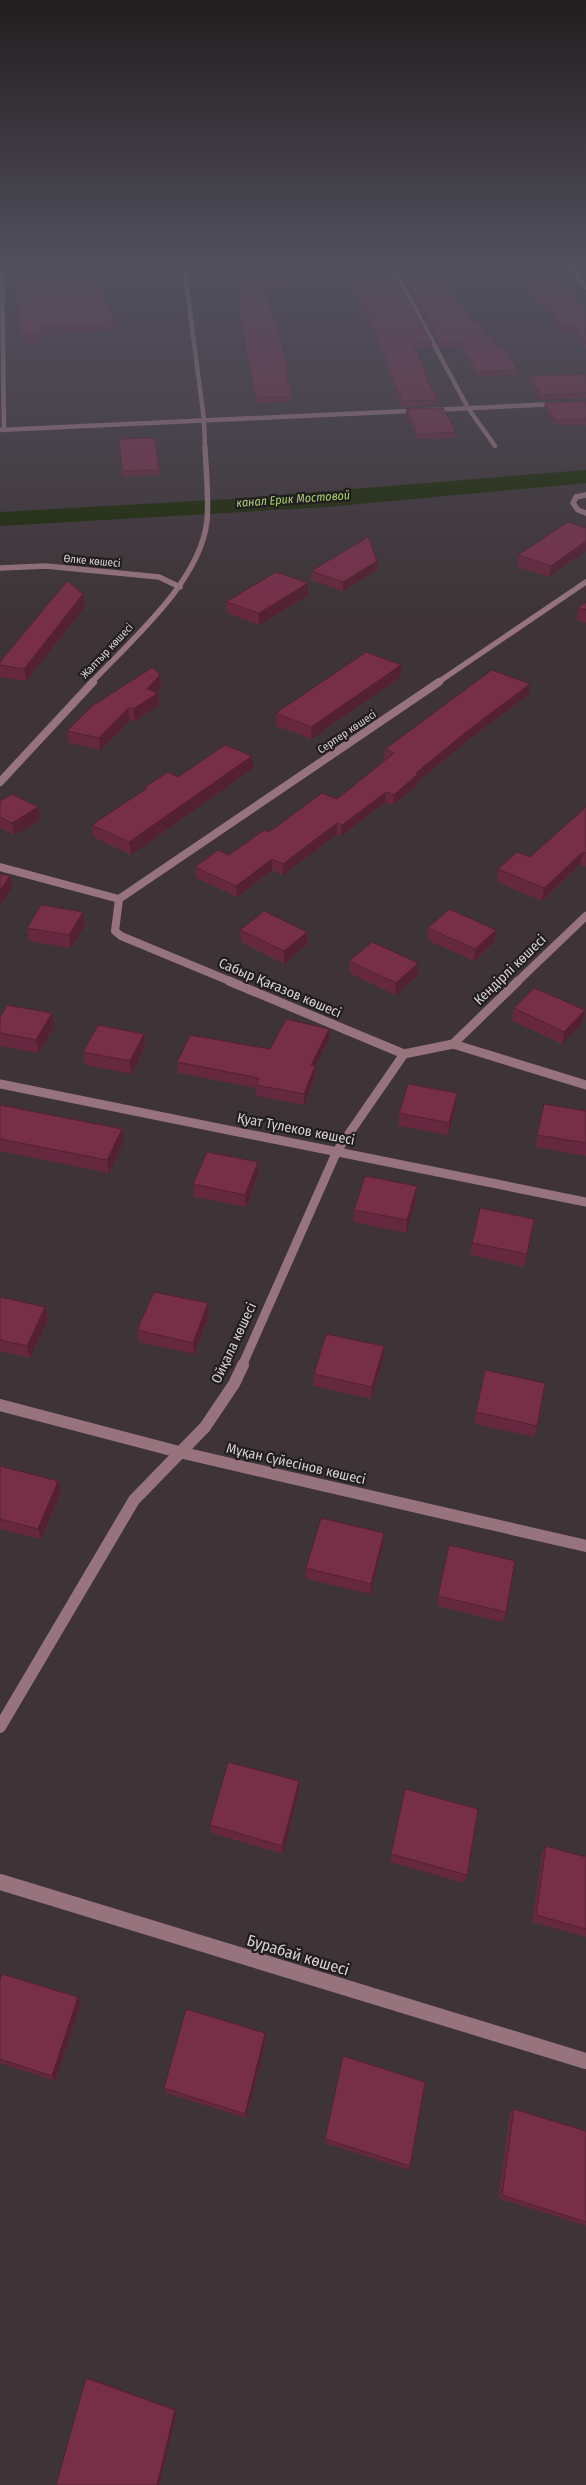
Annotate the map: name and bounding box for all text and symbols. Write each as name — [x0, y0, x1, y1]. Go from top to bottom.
water label: канал Ерик Мостовой — [236, 488, 350, 510]
street label: Өлке көшесі — [63, 552, 121, 570]
street label: Жалтыр көшесі — [78, 620, 136, 681]
street label: Серпер көшесі — [315, 707, 379, 756]
street label: Кендірлі көшесі — [470, 931, 550, 1009]
street label: Сабыр Қағазов көшесі — [216, 954, 344, 1022]
street label: Қуат Түлеков көшесі — [236, 1109, 356, 1149]
street label: Ойқала көшесі — [208, 1300, 260, 1386]
street label: Мұқан Сүйесінов көшесі — [225, 1440, 367, 1488]
street label: Бурабай көшесi — [245, 1930, 351, 1980]

